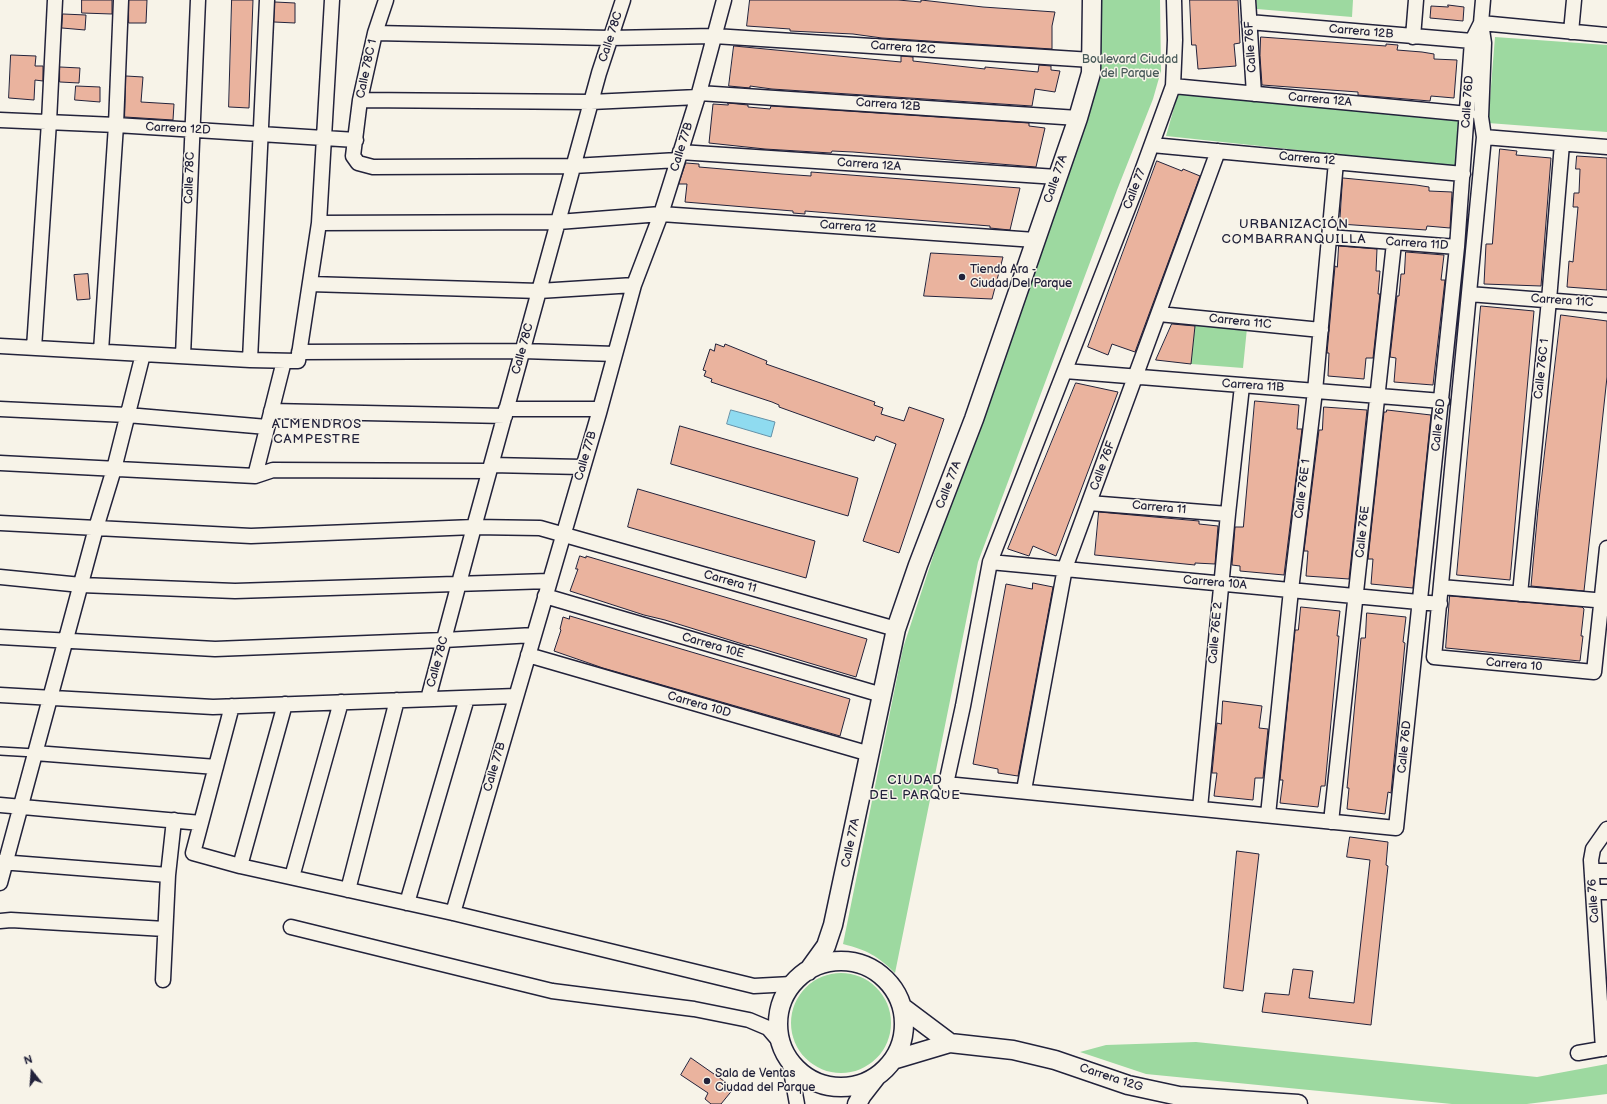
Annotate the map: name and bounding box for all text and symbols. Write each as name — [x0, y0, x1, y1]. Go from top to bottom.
street label: Calle 78C — [596, 10, 626, 64]
street label: Calle 76F — [1242, 21, 1260, 73]
street label: Carrera 12B — [1328, 22, 1394, 42]
street label: Calle 78C 1 — [354, 38, 380, 100]
street label: Carrera 12C — [870, 39, 936, 57]
park label: Boulevard Ciudad del Parque — [1082, 53, 1178, 81]
street label: Calle 76D — [1459, 75, 1477, 129]
street label: Carrera 12A — [1287, 90, 1353, 110]
street label: Carrera 12B — [855, 96, 921, 114]
street label: Carrera 12D — [145, 120, 211, 138]
street label: Calle 77B — [668, 121, 696, 173]
street label: Carrera 12 — [1278, 149, 1336, 169]
street label: Calle 78C — [182, 152, 198, 204]
street label: Calle 77A — [1041, 153, 1071, 205]
street label: Carrera 12A — [837, 156, 901, 174]
street label: Calle 77 — [1121, 166, 1149, 212]
district label: URBANIZACIÓN COMBARRANQUILLA — [1222, 217, 1366, 248]
street label: Carrera 12 — [819, 218, 877, 236]
street label: Carrera 11D — [1385, 235, 1449, 253]
place label: Tienda Ara - Ciudad Del Parque — [970, 263, 1072, 291]
marker: Tienda Ara - Ciudad Del Parque — [957, 272, 967, 282]
street label: Carrera 11C — [1530, 292, 1594, 310]
street label: Carrera 11C — [1208, 312, 1272, 332]
street label: Calle 78C — [509, 322, 537, 376]
street label: Calle 76C 1 — [1532, 338, 1552, 400]
street label: Carrera 11B — [1221, 377, 1285, 395]
street label: Calle 76D — [1429, 398, 1449, 452]
district label: ALMENDROS CAMPESTRE — [272, 417, 362, 448]
street label: Calle 77B — [572, 430, 600, 482]
street label: Calle 76F — [1087, 439, 1119, 493]
street label: Calle 76E 1 — [1292, 458, 1314, 520]
street label: Calle 77A — [933, 459, 965, 511]
street label: Carrera 11 — [1131, 498, 1187, 518]
street label: Calle 76E — [1353, 505, 1373, 559]
street label: Carrera 11 — [702, 568, 758, 596]
street label: Carrera 10A — [1182, 573, 1248, 593]
street label: Calle 76E 2 — [1206, 601, 1226, 665]
street label: Carrera 10E — [680, 630, 746, 662]
street label: Calle 78C — [424, 635, 452, 689]
street label: Carrera 10 — [1485, 655, 1543, 675]
street label: Carrera 10D — [666, 689, 732, 721]
street label: Calle 76D — [1395, 720, 1415, 774]
street label: Calle 77B — [481, 741, 509, 793]
district label: CIUDAD DEL PARQUE — [869, 773, 961, 804]
street label: Calle 77A — [839, 817, 863, 869]
street label: Calle 76 — [1585, 878, 1603, 924]
north arrow — [12, 1052, 52, 1092]
text: N — [22, 1053, 34, 1067]
street label: Carrera 12G — [1078, 1061, 1144, 1095]
place label: Sala de Ventas Ciudad del Parque — [715, 1067, 815, 1095]
marker: Sala de Ventas Ciudad del Parque — [702, 1076, 712, 1086]

